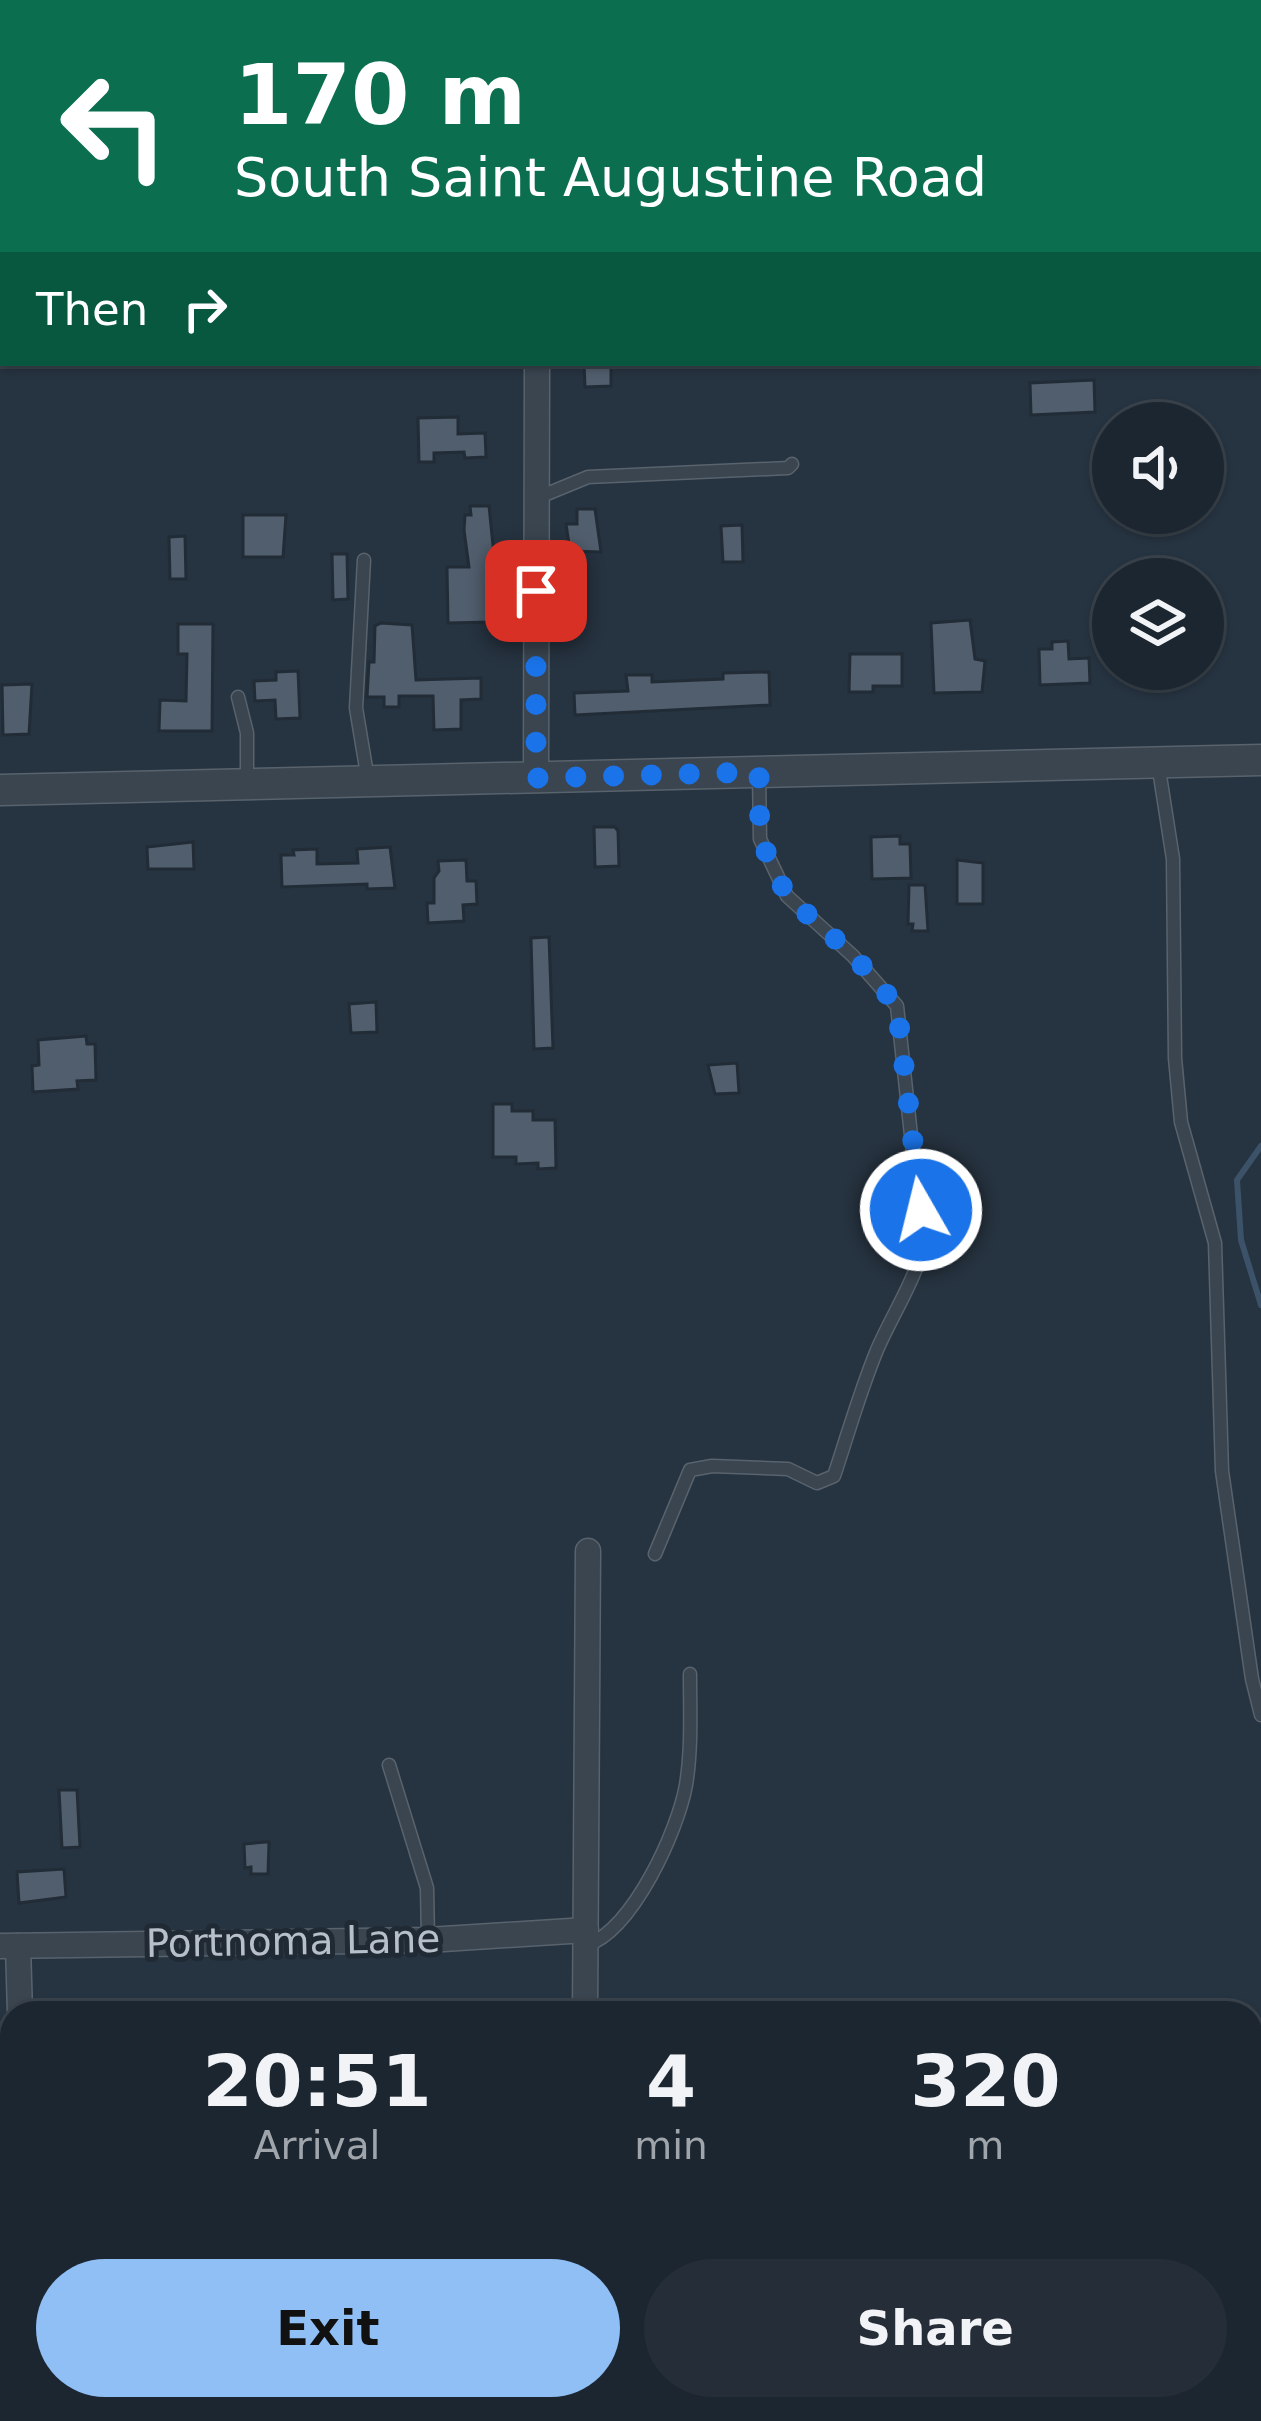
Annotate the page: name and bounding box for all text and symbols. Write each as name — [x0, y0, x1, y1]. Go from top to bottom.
text: 170 m — [234, 46, 526, 144]
icon: left — [36, 48, 192, 204]
text: South Saint Augustine Road — [234, 146, 987, 209]
icon: right — [172, 276, 238, 342]
text: Then — [36, 283, 148, 336]
map controls — [1092, 402, 1224, 690]
button: sound — [1092, 402, 1224, 534]
pin — [485, 540, 587, 642]
icon: arrive — [503, 558, 569, 624]
button: layers — [1092, 558, 1224, 690]
position arrow — [858, 1147, 984, 1273]
street label: Portnoma Lane — [145, 1916, 441, 1966]
text: 20:51 — [202, 2039, 432, 2123]
text: 4 — [646, 2039, 696, 2123]
text: 320 — [910, 2039, 1060, 2123]
text: Arrival — [254, 2123, 380, 2168]
text: min — [634, 2123, 708, 2168]
text: m — [966, 2123, 1004, 2168]
button: Exit — [36, 2259, 620, 2397]
button: Share — [644, 2259, 1227, 2397]

